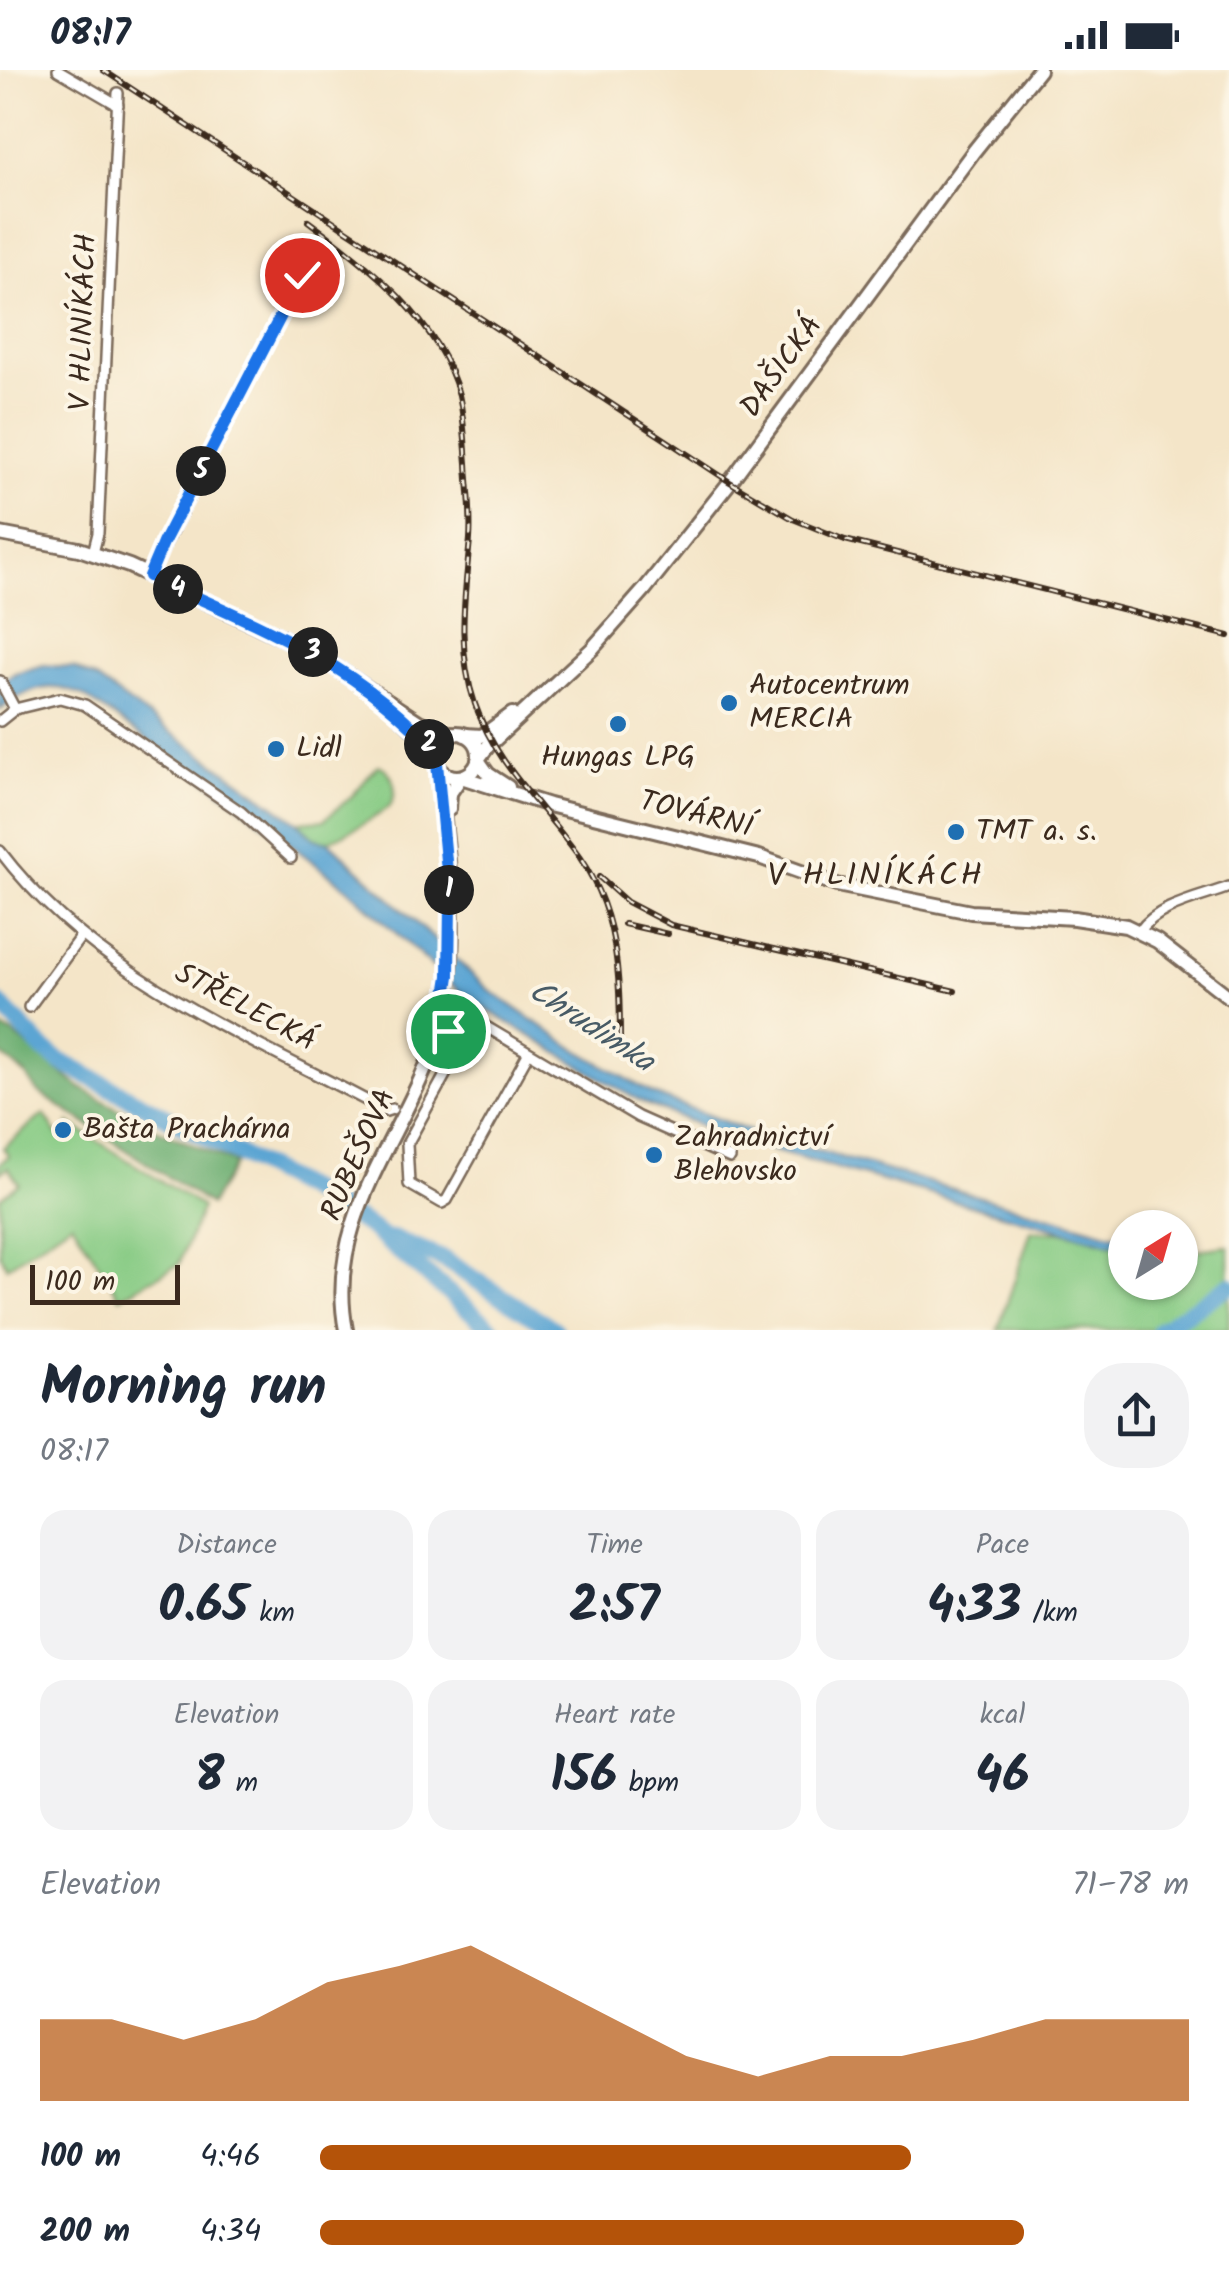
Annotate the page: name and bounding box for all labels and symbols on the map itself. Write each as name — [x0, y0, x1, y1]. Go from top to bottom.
street label: V HLINÍKÁCH — [57, 233, 111, 411]
pin — [260, 233, 345, 318]
street label: DAŠICKÁ — [728, 306, 836, 428]
pin: 5 — [176, 446, 226, 496]
pin: 4 — [153, 564, 203, 614]
pin: 3 — [288, 627, 338, 677]
place label: Autocentrum MERCIA — [749, 662, 910, 744]
marker: Autocentrum MERCIA — [718, 692, 740, 714]
marker: Hungas LPG — [607, 713, 629, 735]
pin: 2 — [404, 719, 454, 769]
place label: Lidl — [296, 725, 342, 773]
place label: Hungas LPG — [541, 734, 695, 782]
marker: Lidl — [265, 738, 287, 760]
street label: TOVÁRNÍ — [634, 778, 763, 853]
place label: TMT a. s. — [976, 808, 1097, 856]
marker: TMT a. s. — [945, 821, 967, 843]
district label: V HLINÍKÁCH — [768, 851, 984, 902]
pin: 1 — [424, 865, 474, 915]
street label: STŘELECKÁ — [165, 951, 325, 1065]
water label: Chrudimka — [518, 967, 666, 1088]
pin — [406, 989, 491, 1074]
street label: RUBEŠOVA — [309, 1081, 409, 1229]
place label: Bašta Prachárna — [83, 1106, 291, 1154]
place label: Zahradnictví Blehovsko — [674, 1114, 834, 1196]
marker: Bašta Prachárna — [52, 1119, 74, 1141]
marker: Zahradnictví Blehovsko — [643, 1144, 665, 1166]
north arrow — [1108, 1210, 1198, 1300]
scale bar — [30, 1260, 180, 1304]

